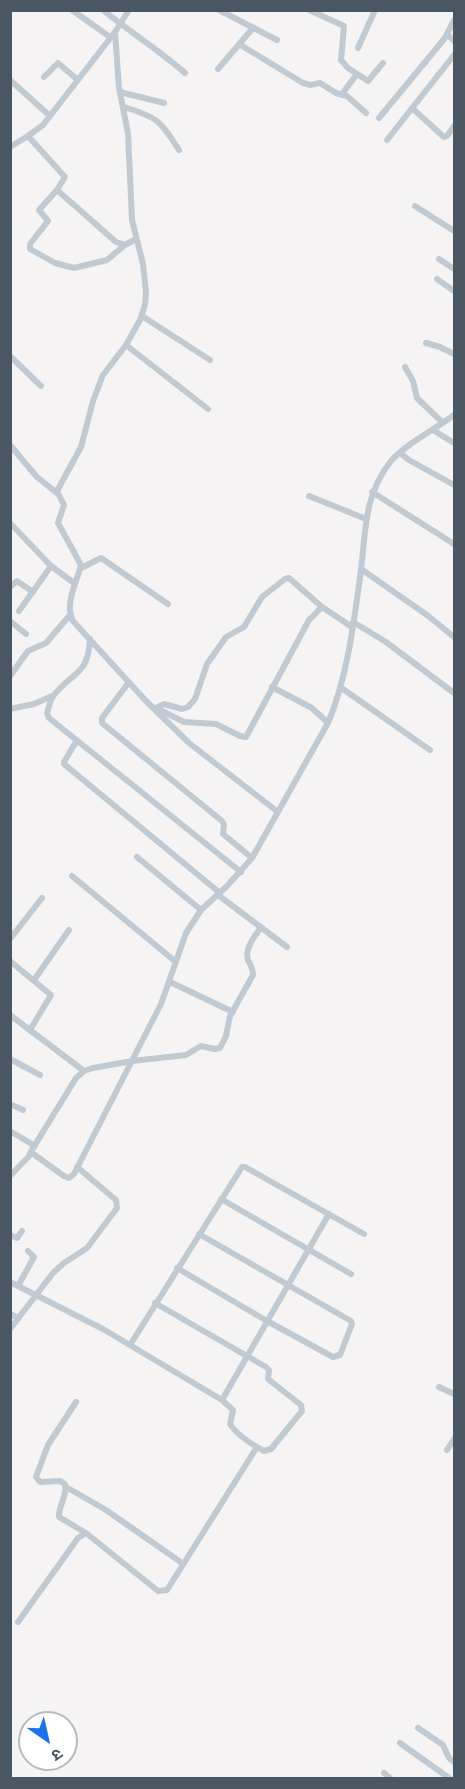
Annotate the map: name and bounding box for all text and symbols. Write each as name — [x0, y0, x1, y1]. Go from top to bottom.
north arrow — [18, 1711, 78, 1771]
text: उ — [47, 1743, 68, 1767]

